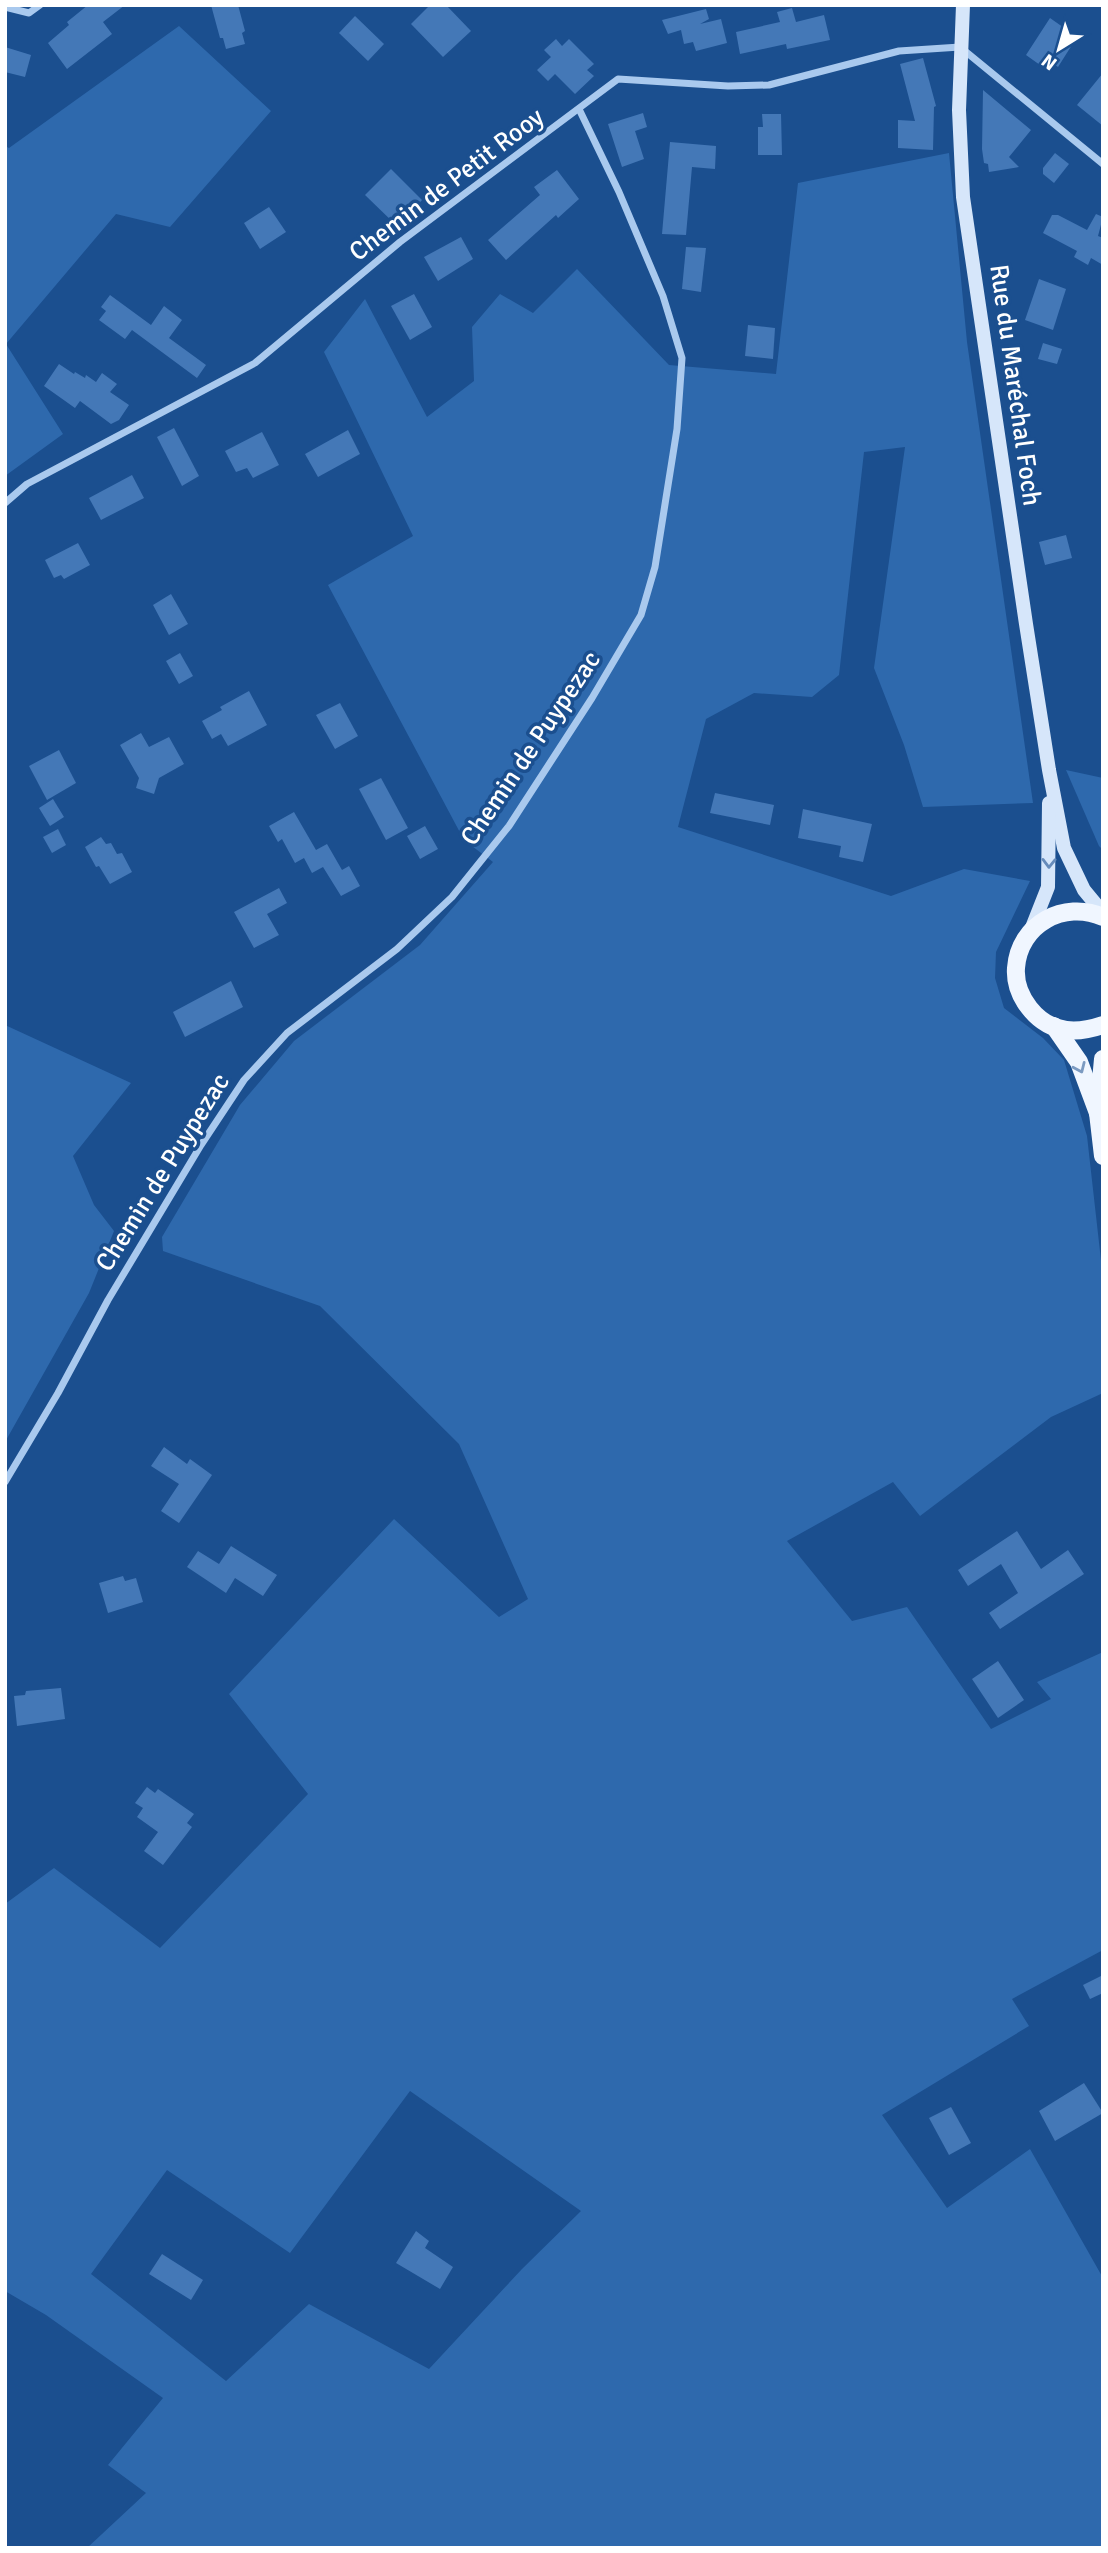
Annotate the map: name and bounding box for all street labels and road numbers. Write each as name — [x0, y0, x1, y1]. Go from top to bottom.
street label: Chemin de Petit Rooy — [343, 101, 550, 268]
street label: Rue du Maréchal Foch — [982, 262, 1048, 508]
street label: Chemin de Puypezac — [454, 645, 608, 852]
street label: Chemin de Puypezac — [89, 1068, 237, 1278]

